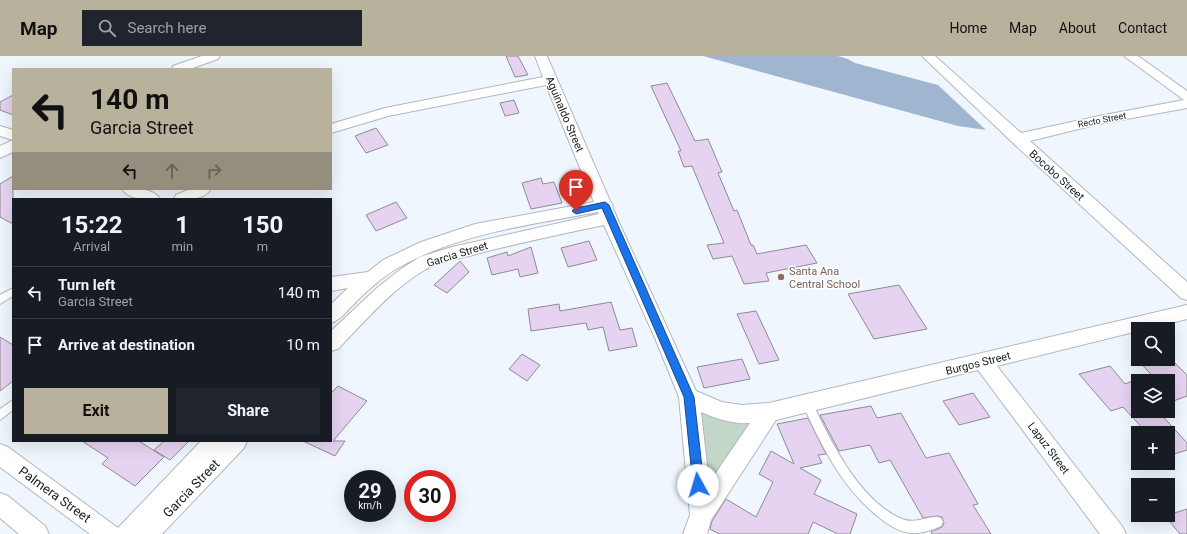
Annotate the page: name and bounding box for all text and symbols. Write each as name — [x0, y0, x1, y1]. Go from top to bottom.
search box — [82, 10, 362, 46]
text: Map — [20, 17, 58, 40]
icon: search — [96, 17, 118, 39]
text: Search here — [128, 19, 206, 37]
text: Home — [949, 20, 987, 36]
text: Map — [1009, 20, 1037, 36]
text: About — [1059, 20, 1096, 36]
text: Contact — [1118, 20, 1167, 36]
street label: Aguinaldo Street — [543, 74, 587, 154]
text: 140 m — [90, 83, 169, 116]
icon: left — [24, 84, 76, 136]
street label: Recto Street — [1077, 110, 1127, 130]
text: Garcia Street — [90, 117, 194, 138]
street label: Bocobo Street — [1027, 147, 1087, 204]
icon: left — [119, 160, 141, 182]
icon: ahead — [161, 160, 183, 182]
icon: right — [203, 160, 225, 182]
pin — [559, 170, 593, 211]
icon: arrive — [565, 176, 587, 198]
text: 15:22 — [61, 211, 123, 239]
text: 1 — [175, 211, 189, 239]
text: 150 — [242, 211, 283, 239]
text: Arrival — [73, 239, 110, 254]
text: min — [171, 239, 193, 254]
text: m — [257, 239, 268, 254]
street label: Garcia Street — [425, 239, 490, 270]
place label: Santa Ana Central School — [789, 265, 860, 291]
marker: Santa Ana Central School — [776, 272, 786, 282]
text: Turn left — [58, 276, 115, 294]
icon: left — [24, 282, 46, 304]
text: 140 m — [278, 284, 320, 302]
text: Garcia Street — [58, 294, 133, 309]
map controls — [1131, 322, 1175, 522]
button: search — [1131, 322, 1175, 366]
icon: arrive — [24, 334, 46, 356]
text: Arrive at destination — [58, 336, 195, 354]
text: 10 m — [286, 336, 320, 354]
street label: Burgos Street — [944, 349, 1012, 378]
button: layers — [1131, 374, 1175, 418]
button: Exit — [24, 388, 168, 434]
button: Share — [176, 388, 320, 434]
street label: Lapuz Street — [1025, 420, 1072, 477]
button: + — [1131, 426, 1175, 470]
street label: Garcia Street — [160, 456, 223, 520]
street label: Palmera Street — [16, 463, 94, 526]
position arrow — [677, 464, 719, 506]
speed limit sign: 30 — [404, 470, 456, 522]
button: − — [1131, 478, 1175, 522]
text: 29 — [359, 479, 381, 503]
text: km/h — [358, 500, 382, 511]

